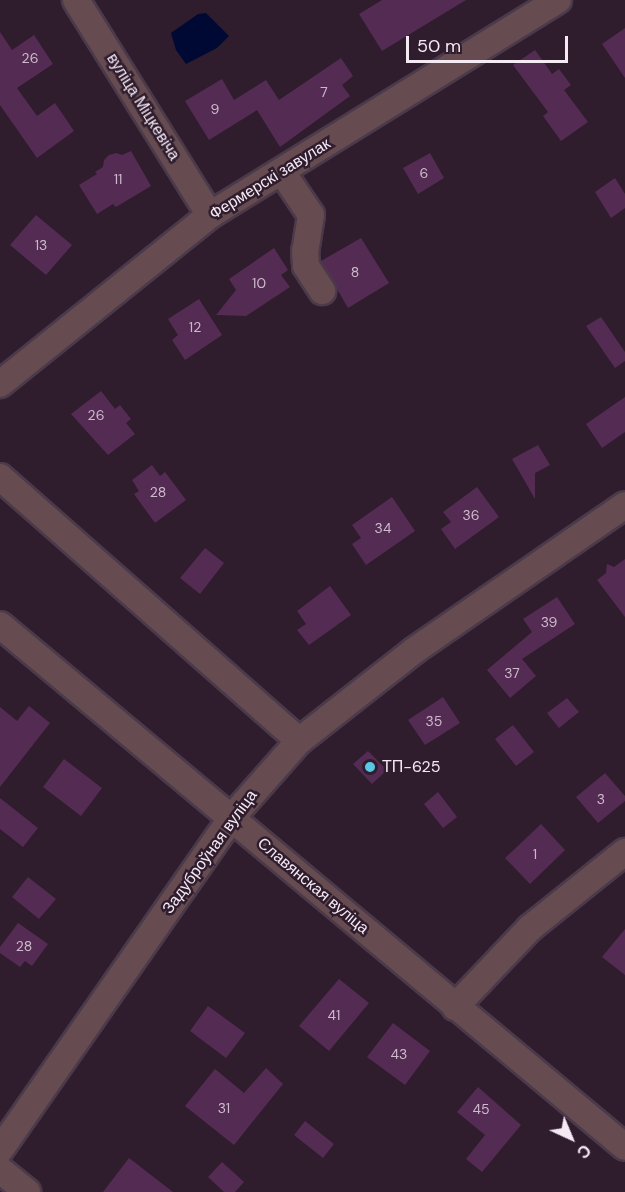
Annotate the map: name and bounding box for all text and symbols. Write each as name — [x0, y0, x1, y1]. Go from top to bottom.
scale bar — [409, 24, 571, 62]
text: 50 m — [417, 34, 461, 58]
house number: 26 — [22, 50, 38, 66]
street label: вуліца Міцкевіча — [102, 50, 184, 164]
house number: 7 — [320, 84, 328, 100]
house number: 9 — [211, 101, 219, 117]
street label: Фермерскі завулак — [206, 134, 334, 224]
house number: 6 — [420, 165, 428, 181]
house number: 11 — [114, 171, 122, 187]
house number: 13 — [35, 237, 47, 253]
house number: 8 — [351, 264, 359, 280]
house number: 10 — [252, 275, 266, 291]
house number: 12 — [189, 319, 201, 335]
house number: 26 — [88, 407, 104, 423]
house number: 28 — [150, 484, 166, 500]
house number: 36 — [462, 507, 480, 523]
house number: 34 — [375, 520, 391, 536]
house number: 39 — [541, 614, 557, 630]
house number: 37 — [504, 665, 520, 681]
house number: 35 — [426, 713, 442, 729]
place label: ТП-625 — [382, 757, 441, 777]
marker: ТП-625 — [363, 760, 377, 774]
street label: Задуброўная вуліца — [159, 786, 261, 918]
house number: 3 — [597, 791, 605, 807]
street label: Славянская вуліца — [253, 834, 373, 938]
house number: 1 — [533, 846, 537, 862]
house number: 28 — [16, 938, 32, 954]
house number: 41 — [328, 1007, 340, 1023]
house number: 43 — [391, 1046, 407, 1062]
house number: 31 — [218, 1100, 230, 1116]
house number: 45 — [472, 1101, 490, 1117]
north arrow — [541, 1108, 601, 1168]
text: С — [572, 1140, 595, 1163]

